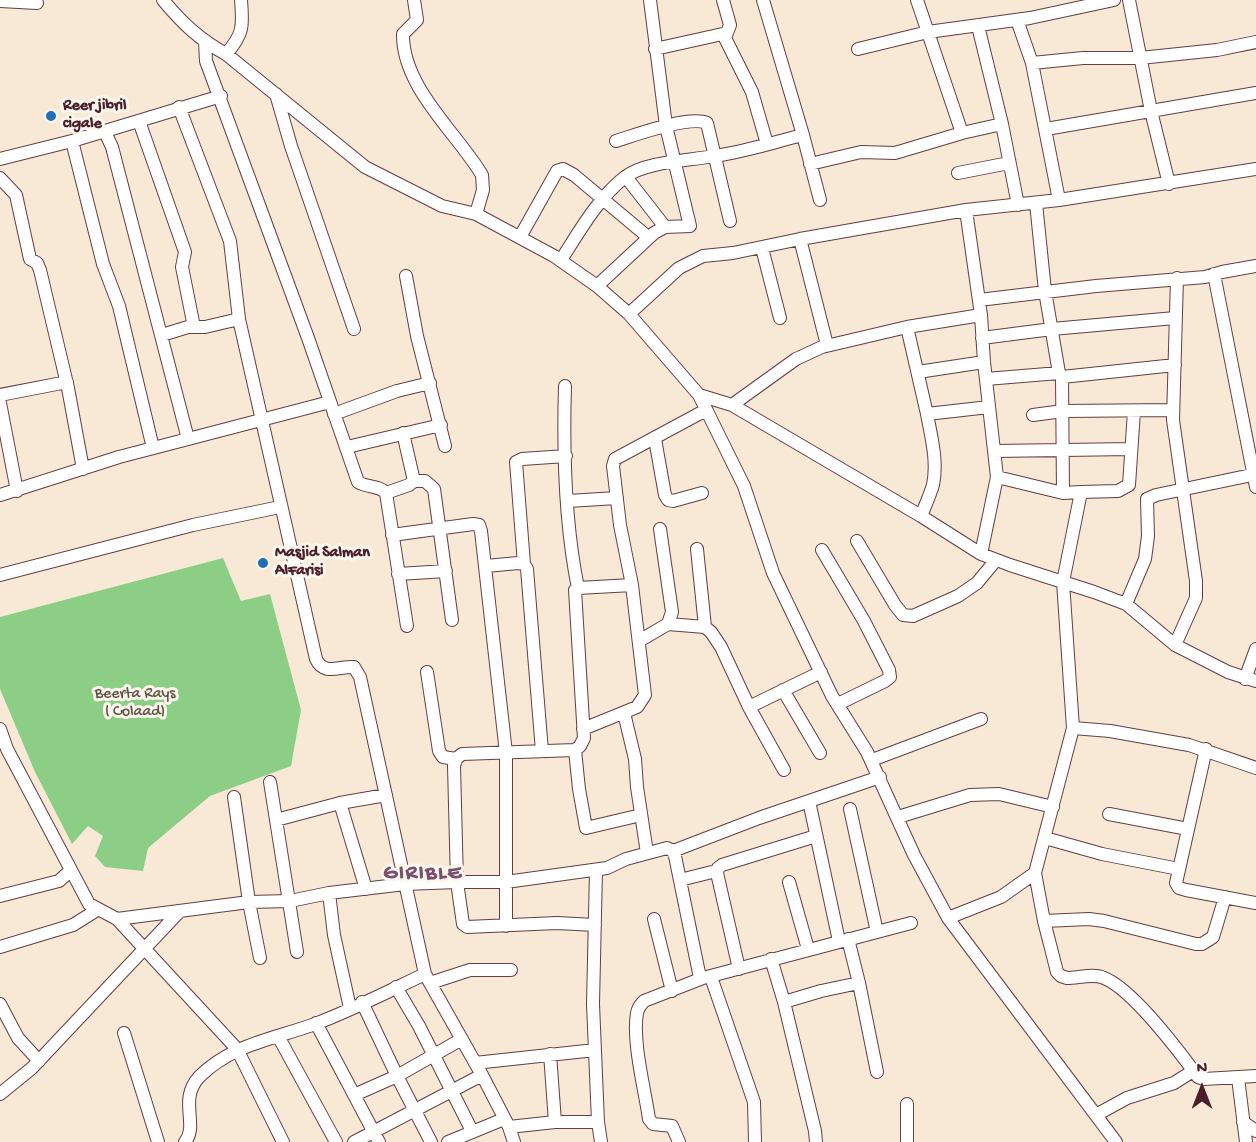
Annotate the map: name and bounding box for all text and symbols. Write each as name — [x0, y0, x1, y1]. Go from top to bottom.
place label: Reer jibril cigale — [63, 97, 127, 135]
marker: Reer jibril cigale — [44, 109, 58, 123]
place label: Masjid Salman AlFarisi — [275, 544, 370, 582]
marker: Masjid Salman AlFarisi — [256, 556, 270, 570]
park label: Beerta Rays ( Colaad) — [95, 685, 175, 723]
district label: GIRIBLE — [383, 862, 463, 888]
north arrow — [1172, 1058, 1232, 1118]
text: N — [1197, 1060, 1207, 1079]

